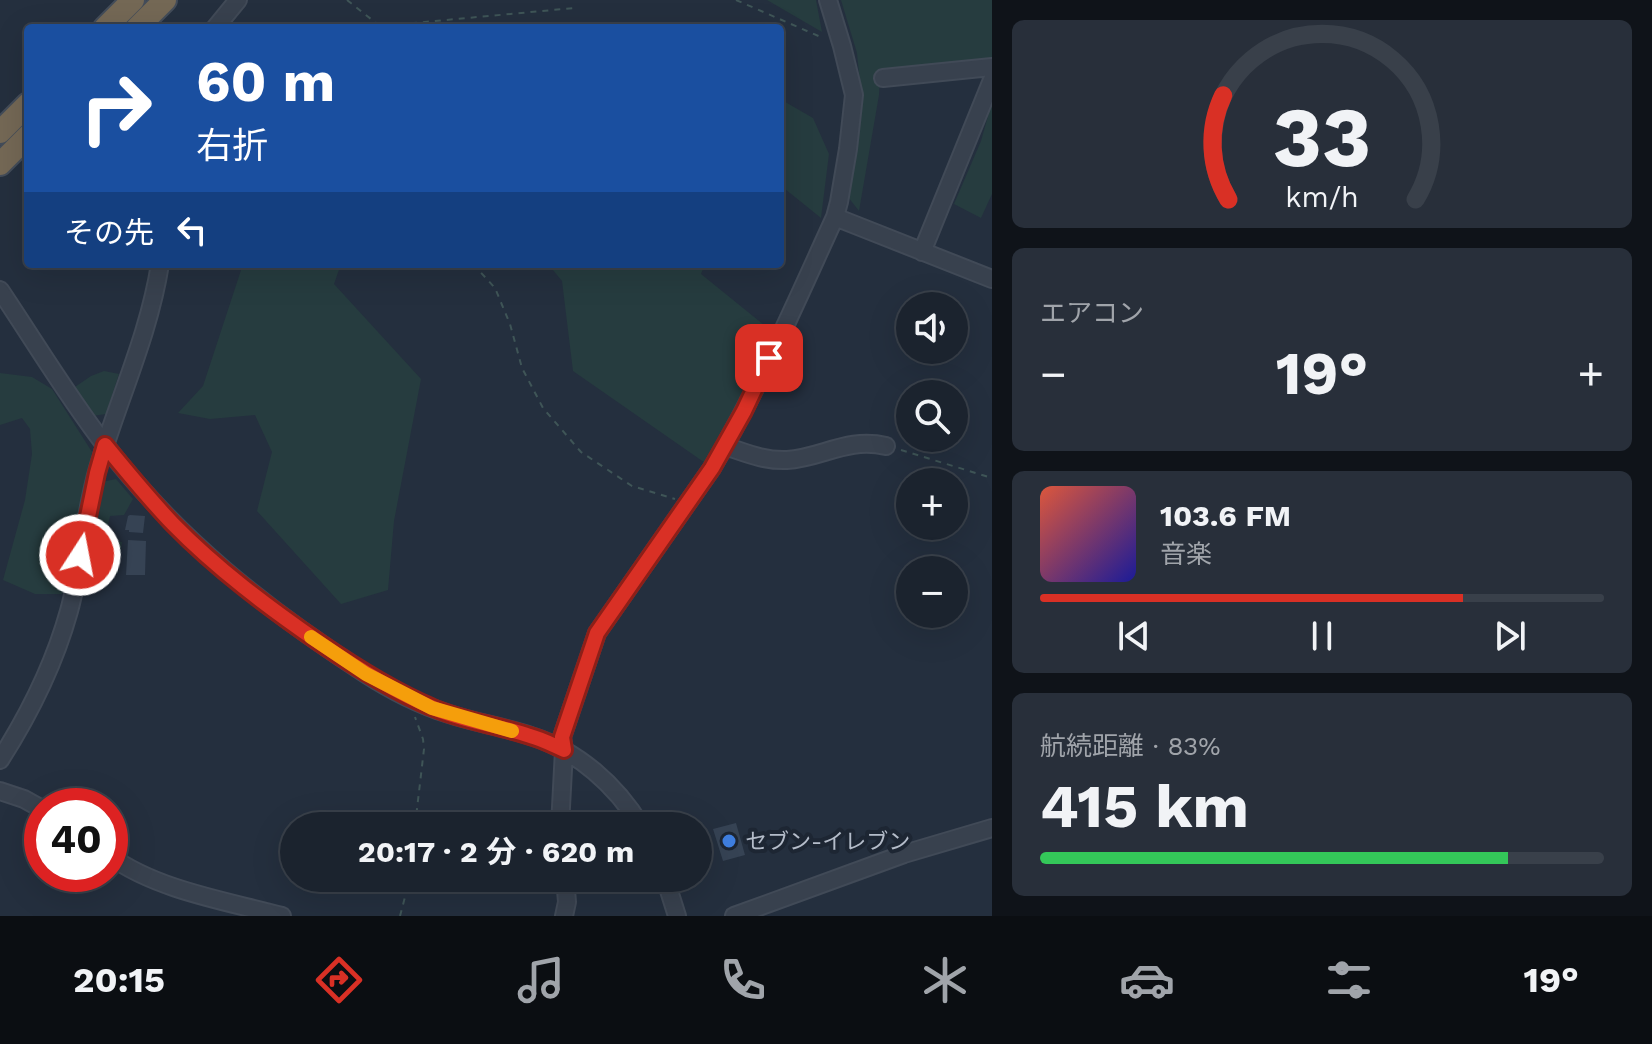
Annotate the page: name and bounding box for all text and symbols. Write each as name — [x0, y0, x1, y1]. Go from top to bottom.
text: 60 m — [196, 49, 335, 115]
icon: right — [64, 56, 168, 160]
text: 33 — [1273, 89, 1371, 186]
text: 右折 — [196, 125, 268, 167]
text: km/h — [1285, 180, 1359, 214]
icon: left — [170, 208, 214, 252]
text: その先 — [64, 215, 154, 250]
map controls — [896, 292, 968, 628]
button: sound — [896, 292, 968, 364]
text: エアコン — [1040, 298, 1144, 328]
pin — [735, 324, 803, 392]
icon: arrive — [747, 336, 791, 380]
text: 19° — [1276, 338, 1368, 409]
text: − — [1040, 348, 1067, 400]
text: + — [1577, 348, 1604, 400]
button: search — [896, 380, 968, 452]
button: + — [896, 468, 968, 540]
text: 103.6 FM — [1160, 498, 1291, 533]
position arrow — [38, 513, 122, 597]
text: 音楽 — [1160, 539, 1212, 569]
button: − — [896, 556, 968, 628]
icon: previous — [1112, 614, 1156, 658]
icon: pause — [1300, 614, 1344, 658]
icon: next — [1488, 614, 1532, 658]
text: 航続距離 · 83% — [1040, 731, 1221, 761]
text: 415 km — [1040, 771, 1249, 842]
speed limit sign: 40 — [24, 788, 128, 892]
place label: セブン-イレブン — [745, 829, 910, 854]
marker: セブン-イレブン — [720, 832, 738, 850]
text: 20:17 · 2 分 · 620 m — [358, 834, 634, 869]
icon: directions — [311, 952, 367, 1008]
icon: music — [513, 952, 569, 1008]
icon: phone — [715, 952, 771, 1008]
icon: climate — [917, 952, 973, 1008]
icon: car — [1119, 952, 1175, 1008]
icon: filters — [1321, 952, 1377, 1008]
text: 20:15 — [73, 959, 165, 1001]
text: 19° — [1523, 959, 1579, 1001]

